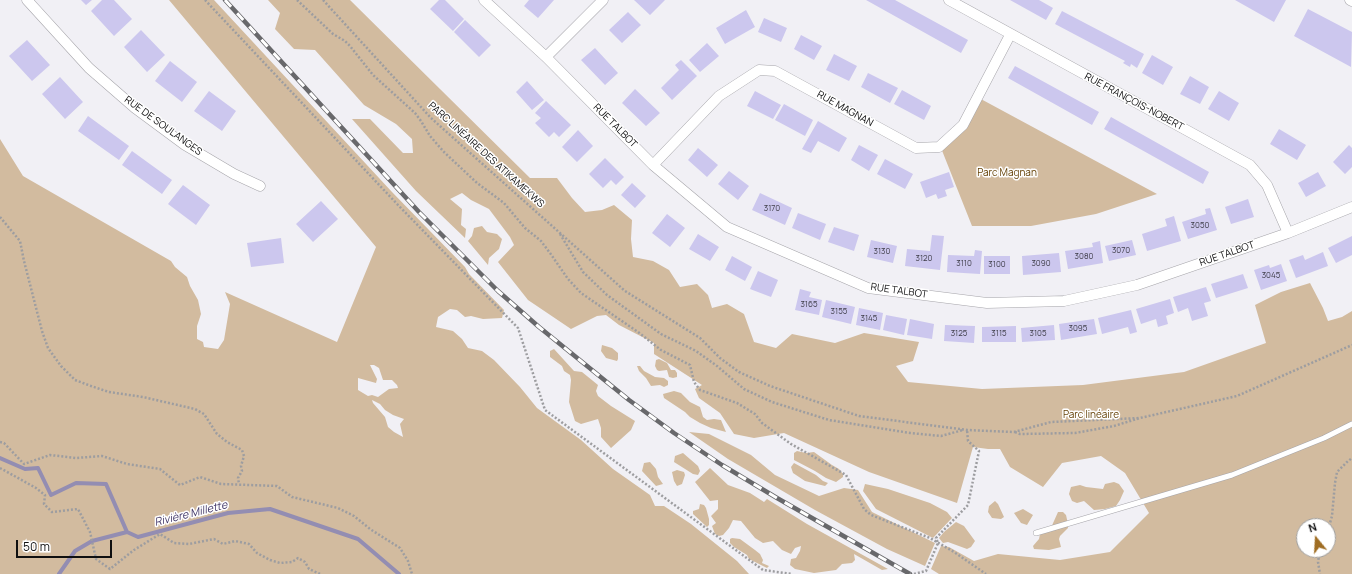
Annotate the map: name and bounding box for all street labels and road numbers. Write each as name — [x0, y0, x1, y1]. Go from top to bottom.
street label: RUE FRANÇOIS-NOBERT — [1082, 71, 1186, 133]
street label: RUE MAGNAN — [815, 89, 875, 129]
street label: RUE DE SOULANGES — [122, 94, 204, 158]
street label: PARC LINÉAIRE DES ATIKAMEKWS — [426, 100, 546, 210]
street label: RUE TALBOT — [590, 101, 640, 151]
street label: RUE TALBOT — [1198, 239, 1256, 269]
street label: RUE TALBOT — [870, 281, 928, 301]

